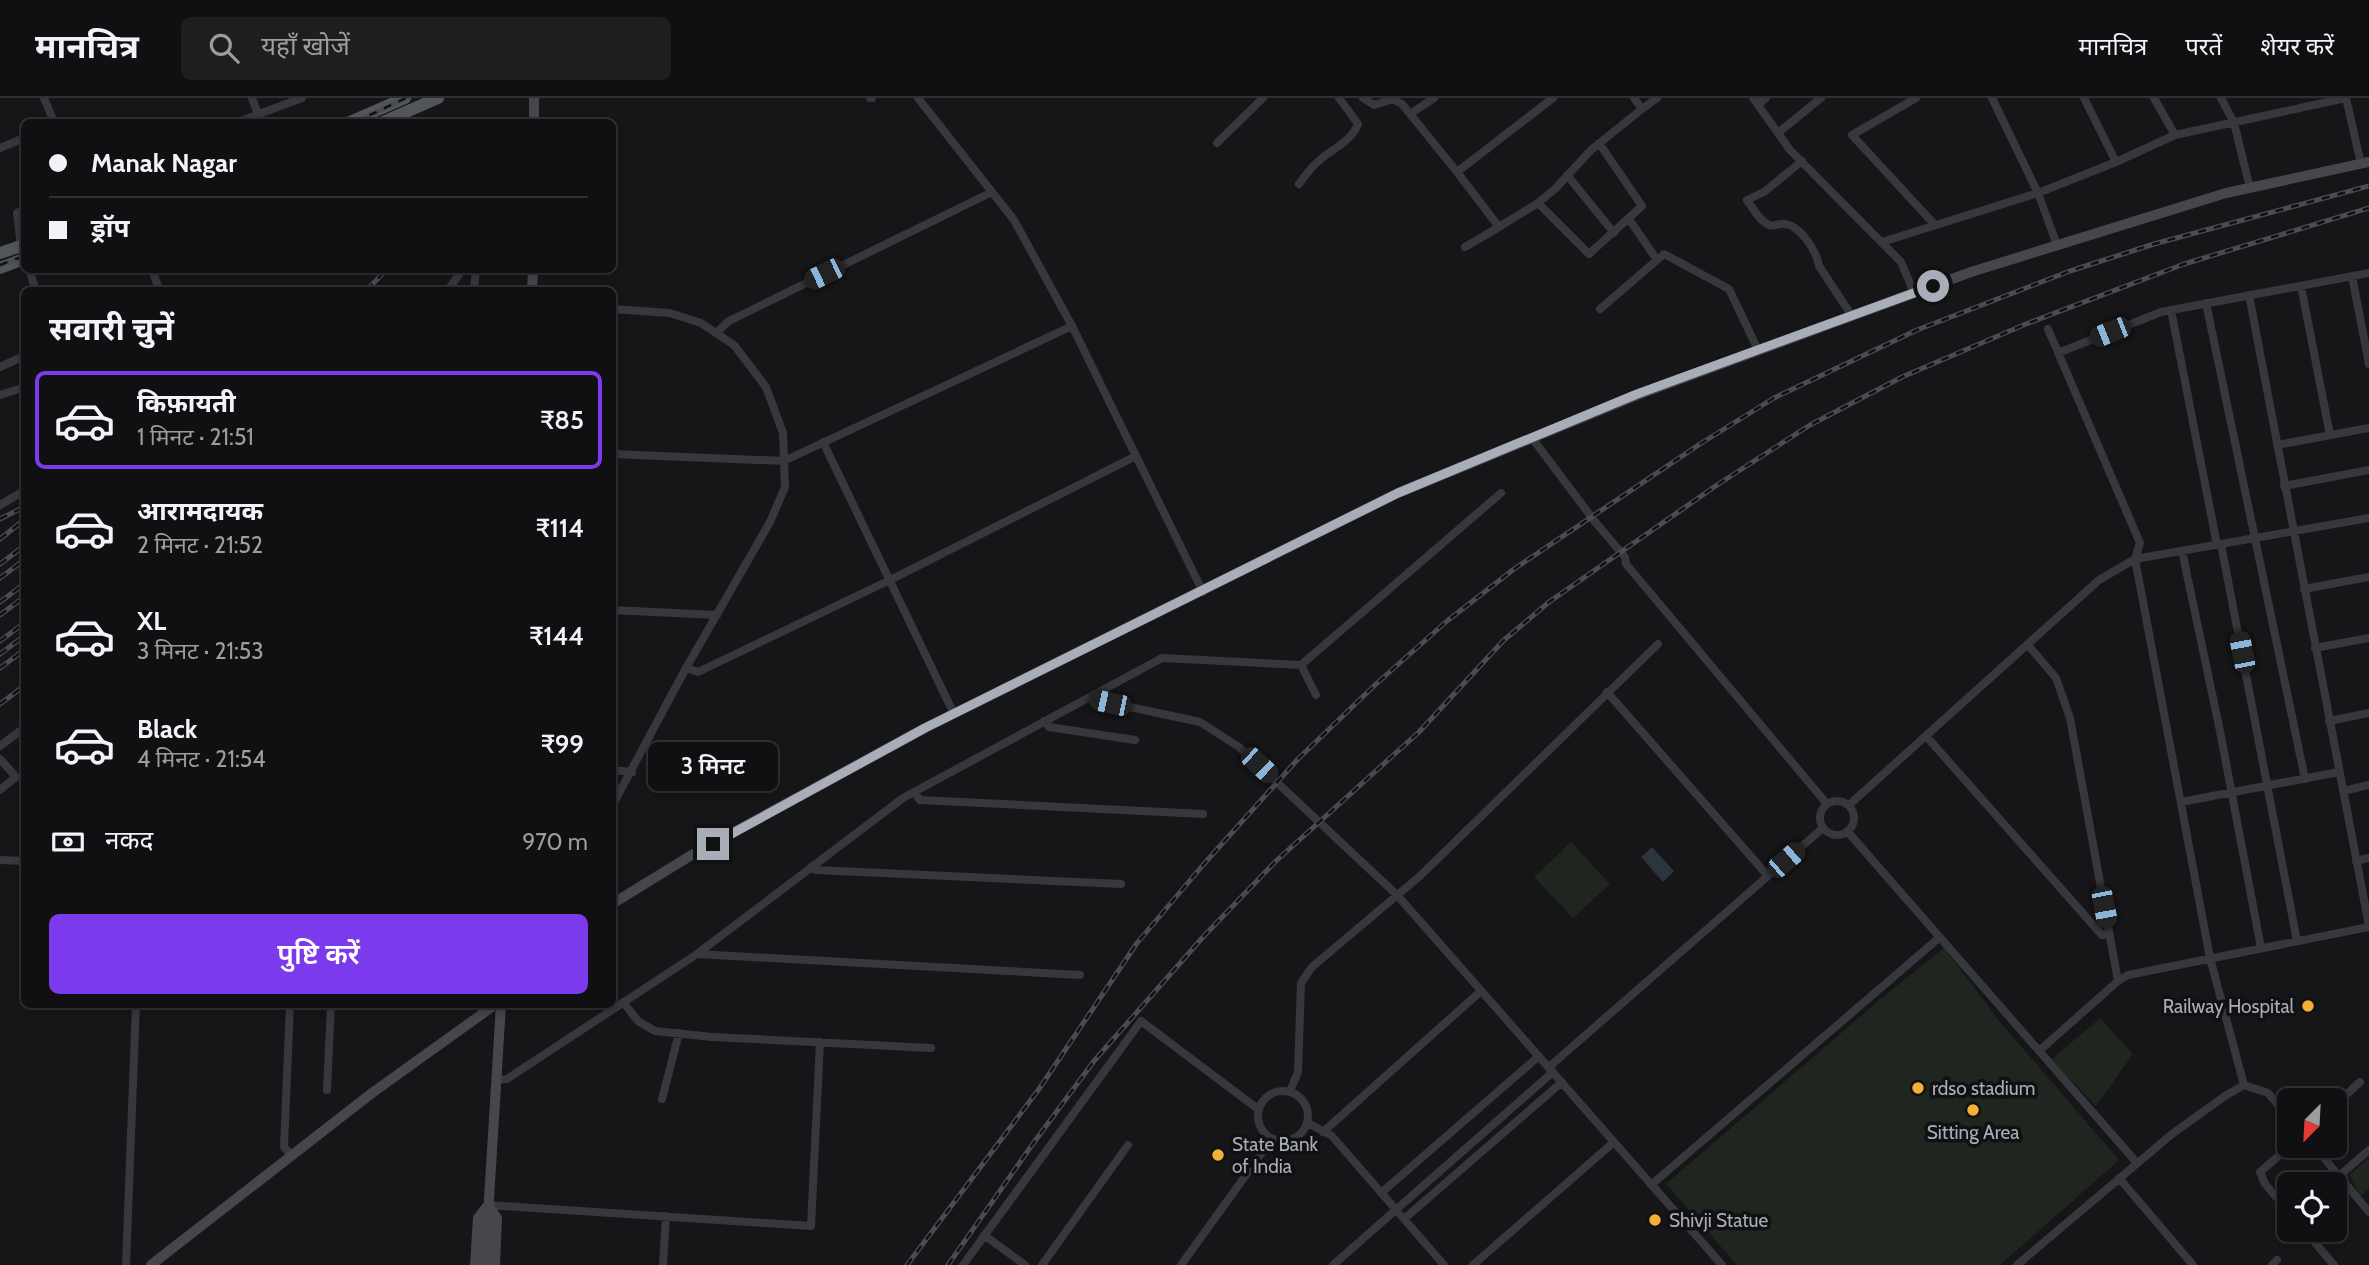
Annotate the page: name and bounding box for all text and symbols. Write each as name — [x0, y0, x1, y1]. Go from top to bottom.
search box — [181, 17, 671, 80]
text: मानचित्र — [35, 26, 139, 66]
icon: search — [205, 29, 243, 67]
text: यहाँ खोजें — [261, 30, 350, 62]
text: मानचित्र — [2079, 32, 2147, 61]
text: परतें — [2185, 32, 2222, 61]
text: शेयर करें — [2260, 32, 2334, 61]
text: Manak Nagar — [91, 147, 237, 179]
text: ड्रॉप — [91, 212, 129, 244]
car — [801, 255, 848, 293]
route start — [1917, 270, 1949, 302]
text: सवारी चुनें — [49, 309, 174, 348]
car — [2087, 314, 2134, 350]
text: किफ़ायती — [137, 387, 236, 419]
icon: car — [53, 389, 116, 452]
text: ₹85 — [540, 404, 584, 436]
text: 1 मिनट · 21:51 — [137, 423, 254, 451]
text: आरामदायक — [137, 495, 263, 527]
icon: car — [53, 497, 116, 560]
text: ₹114 — [536, 512, 584, 544]
text: 2 मिनट · 21:52 — [137, 531, 263, 559]
icon: car — [53, 605, 116, 668]
text: XL — [137, 605, 166, 637]
text: ₹144 — [529, 620, 584, 652]
car — [2228, 629, 2257, 675]
text: 3 मिनट · 21:53 — [137, 637, 264, 665]
car — [1088, 688, 1133, 718]
icon: car — [53, 713, 116, 776]
text: Black — [137, 713, 197, 745]
text: ₹99 — [541, 728, 584, 760]
callout: 3 मिनट — [648, 742, 778, 792]
car — [1237, 743, 1282, 787]
text: 4 मिनट · 21:54 — [137, 745, 265, 773]
text: 3 मिनट — [681, 752, 745, 780]
icon: cash — [49, 823, 87, 861]
text: नकद — [105, 824, 153, 856]
text: 970 m — [522, 828, 588, 856]
route end — [697, 828, 729, 860]
car — [1764, 838, 1809, 882]
car — [2090, 884, 2119, 930]
button: पुष्टि करें — [49, 914, 588, 994]
place label: Railway Hospital — [2163, 995, 2295, 1018]
marker: Railway Hospital — [2300, 998, 2316, 1014]
place label: rdso stadium — [1932, 1077, 2035, 1100]
marker: rdso stadium — [1910, 1080, 1926, 1096]
north arrow — [2277, 1088, 2347, 1158]
map controls — [2277, 1088, 2347, 1242]
marker: Sitting Area — [1965, 1102, 1981, 1118]
place label: Sitting Area — [1927, 1121, 2019, 1144]
place label: State Bank of India — [1232, 1133, 1319, 1178]
marker: State Bank of India — [1210, 1147, 1226, 1163]
button: locate — [2277, 1172, 2347, 1242]
place label: Shivji Statue — [1669, 1209, 1768, 1232]
marker: Shivji Statue — [1647, 1212, 1663, 1228]

